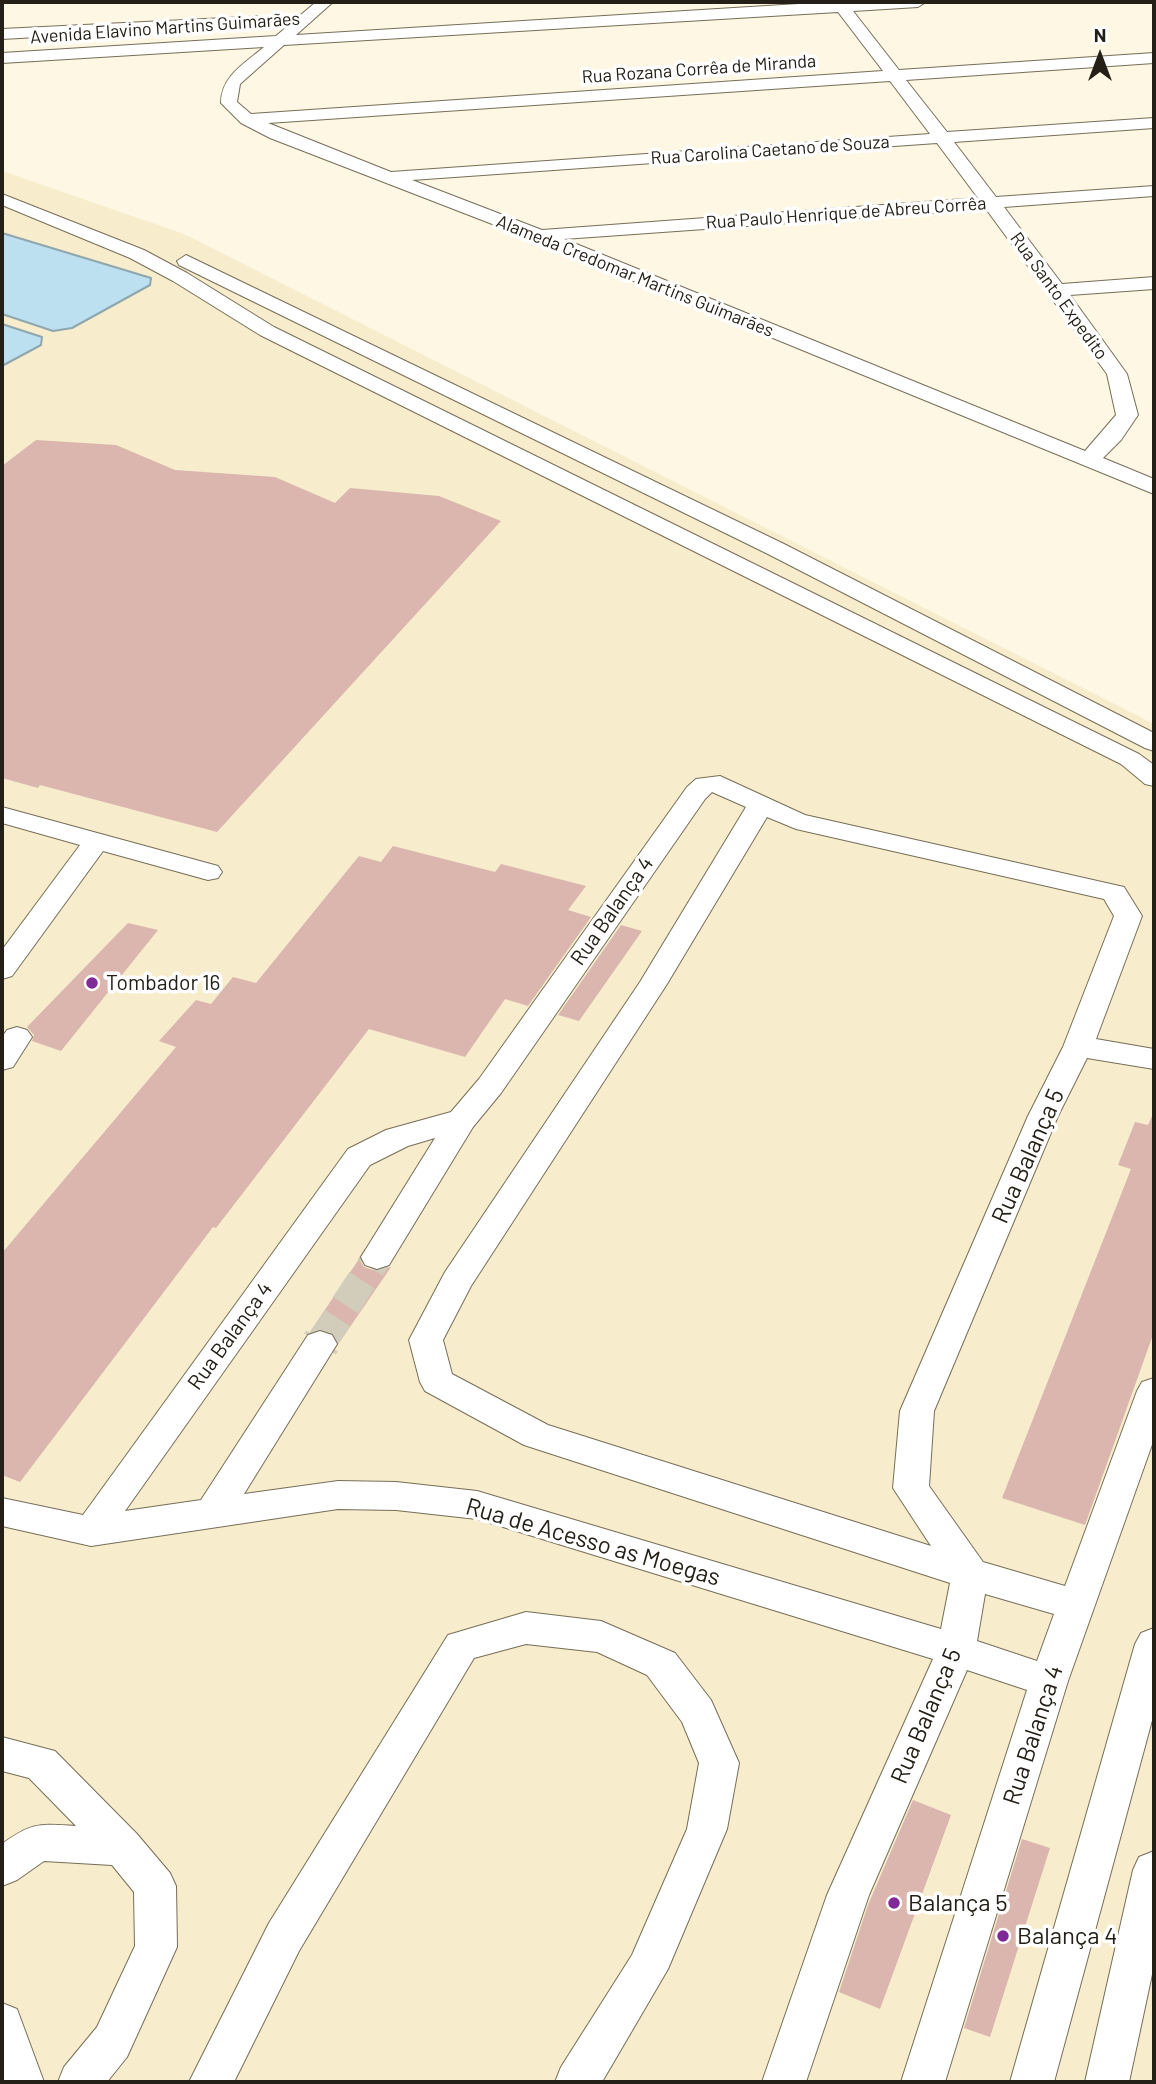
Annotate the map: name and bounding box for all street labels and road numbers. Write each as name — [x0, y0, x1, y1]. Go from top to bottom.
street label: Avenida Elavino Martins Guimarães — [29, 8, 301, 48]
street label: Rua Rozana Corrêa de Miranda — [581, 50, 817, 88]
street label: Rua Carolina Caetano de Souza — [650, 131, 890, 169]
street label: Rua Paulo Henrique de Abreu Corrêa — [705, 192, 987, 234]
street label: Alameda Credomar Martins Guimarães — [493, 210, 777, 342]
street label: Rua Santo Expedito — [1006, 228, 1112, 364]
street label: Rua Balança 4 — [565, 852, 659, 970]
street label: Rua Balança 5 — [986, 1084, 1070, 1228]
street label: Rua Balança 4 — [182, 1277, 278, 1395]
street label: Rua de Acesso as Moegas — [462, 1492, 724, 1592]
street label: Rua Balança 5 — [885, 1644, 967, 1788]
street label: Rua Balança 4 — [997, 1662, 1069, 1808]

